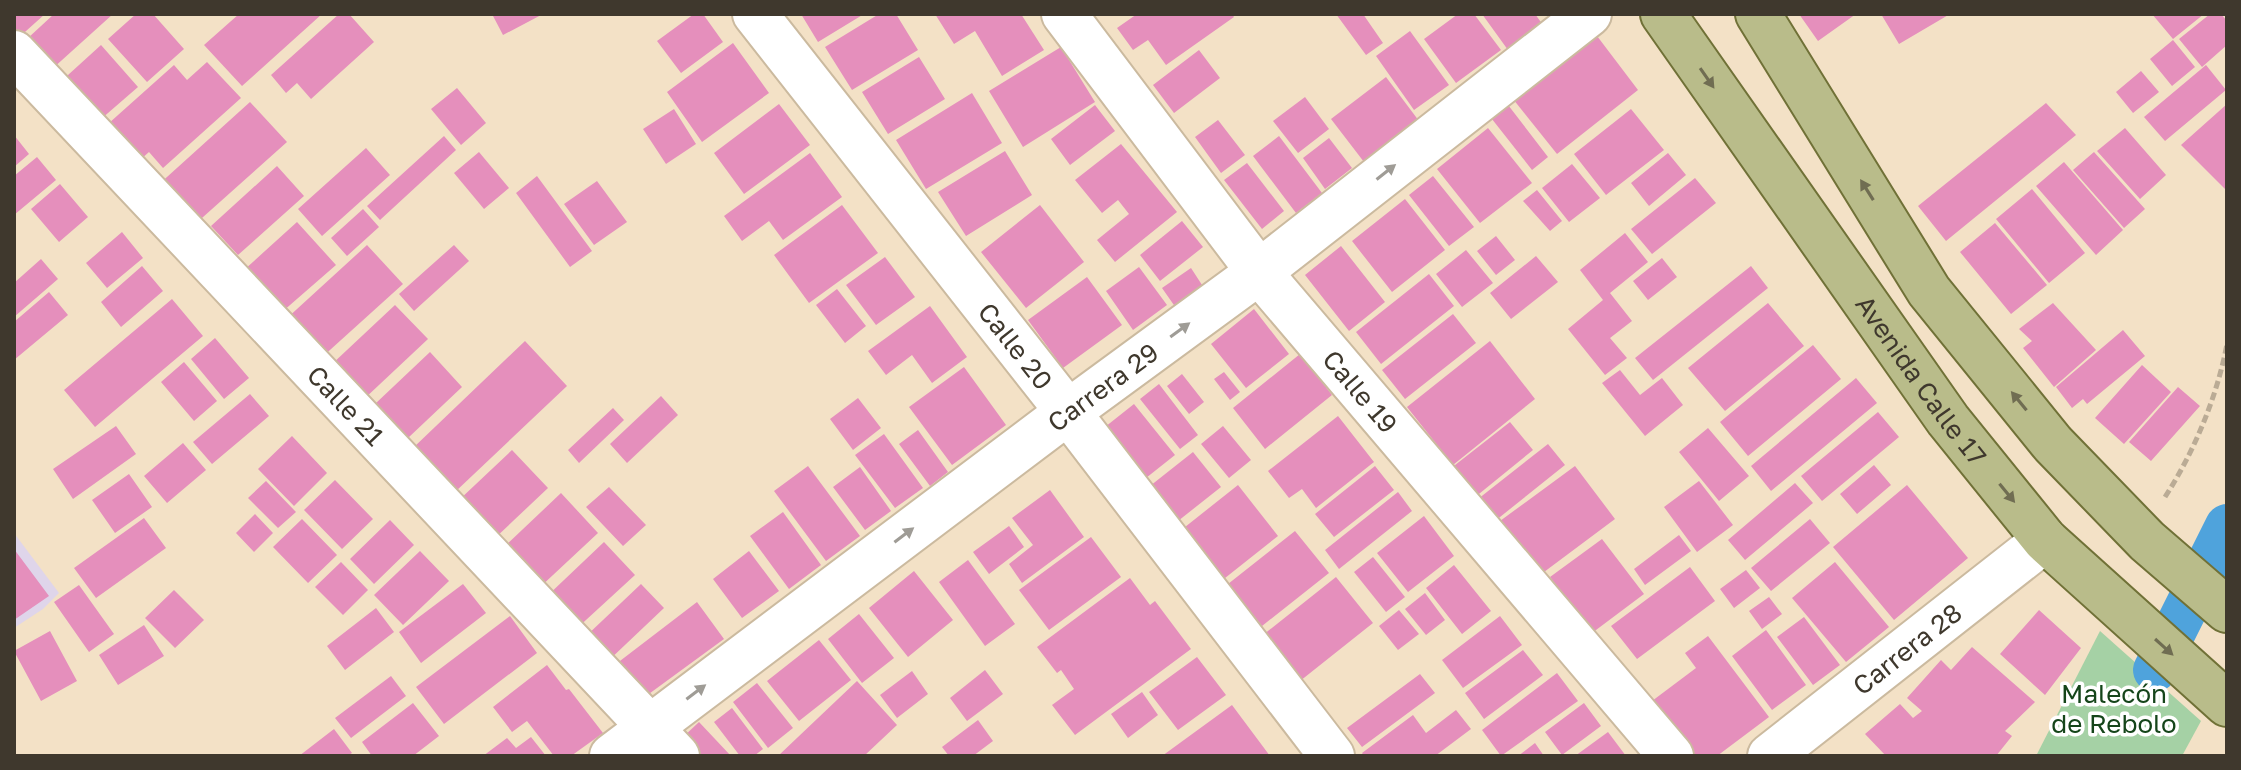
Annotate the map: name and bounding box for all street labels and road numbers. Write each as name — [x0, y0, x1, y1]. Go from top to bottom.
street label: Avenida Calle 17 — [1850, 289, 1993, 471]
street label: Calle 20 — [972, 296, 1059, 395]
street label: Carrera 29 — [1041, 336, 1164, 438]
street label: Calle 19 — [1317, 344, 1404, 439]
street label: Calle 21 — [301, 359, 391, 451]
street label: Carrera 28 — [1846, 596, 1967, 701]

